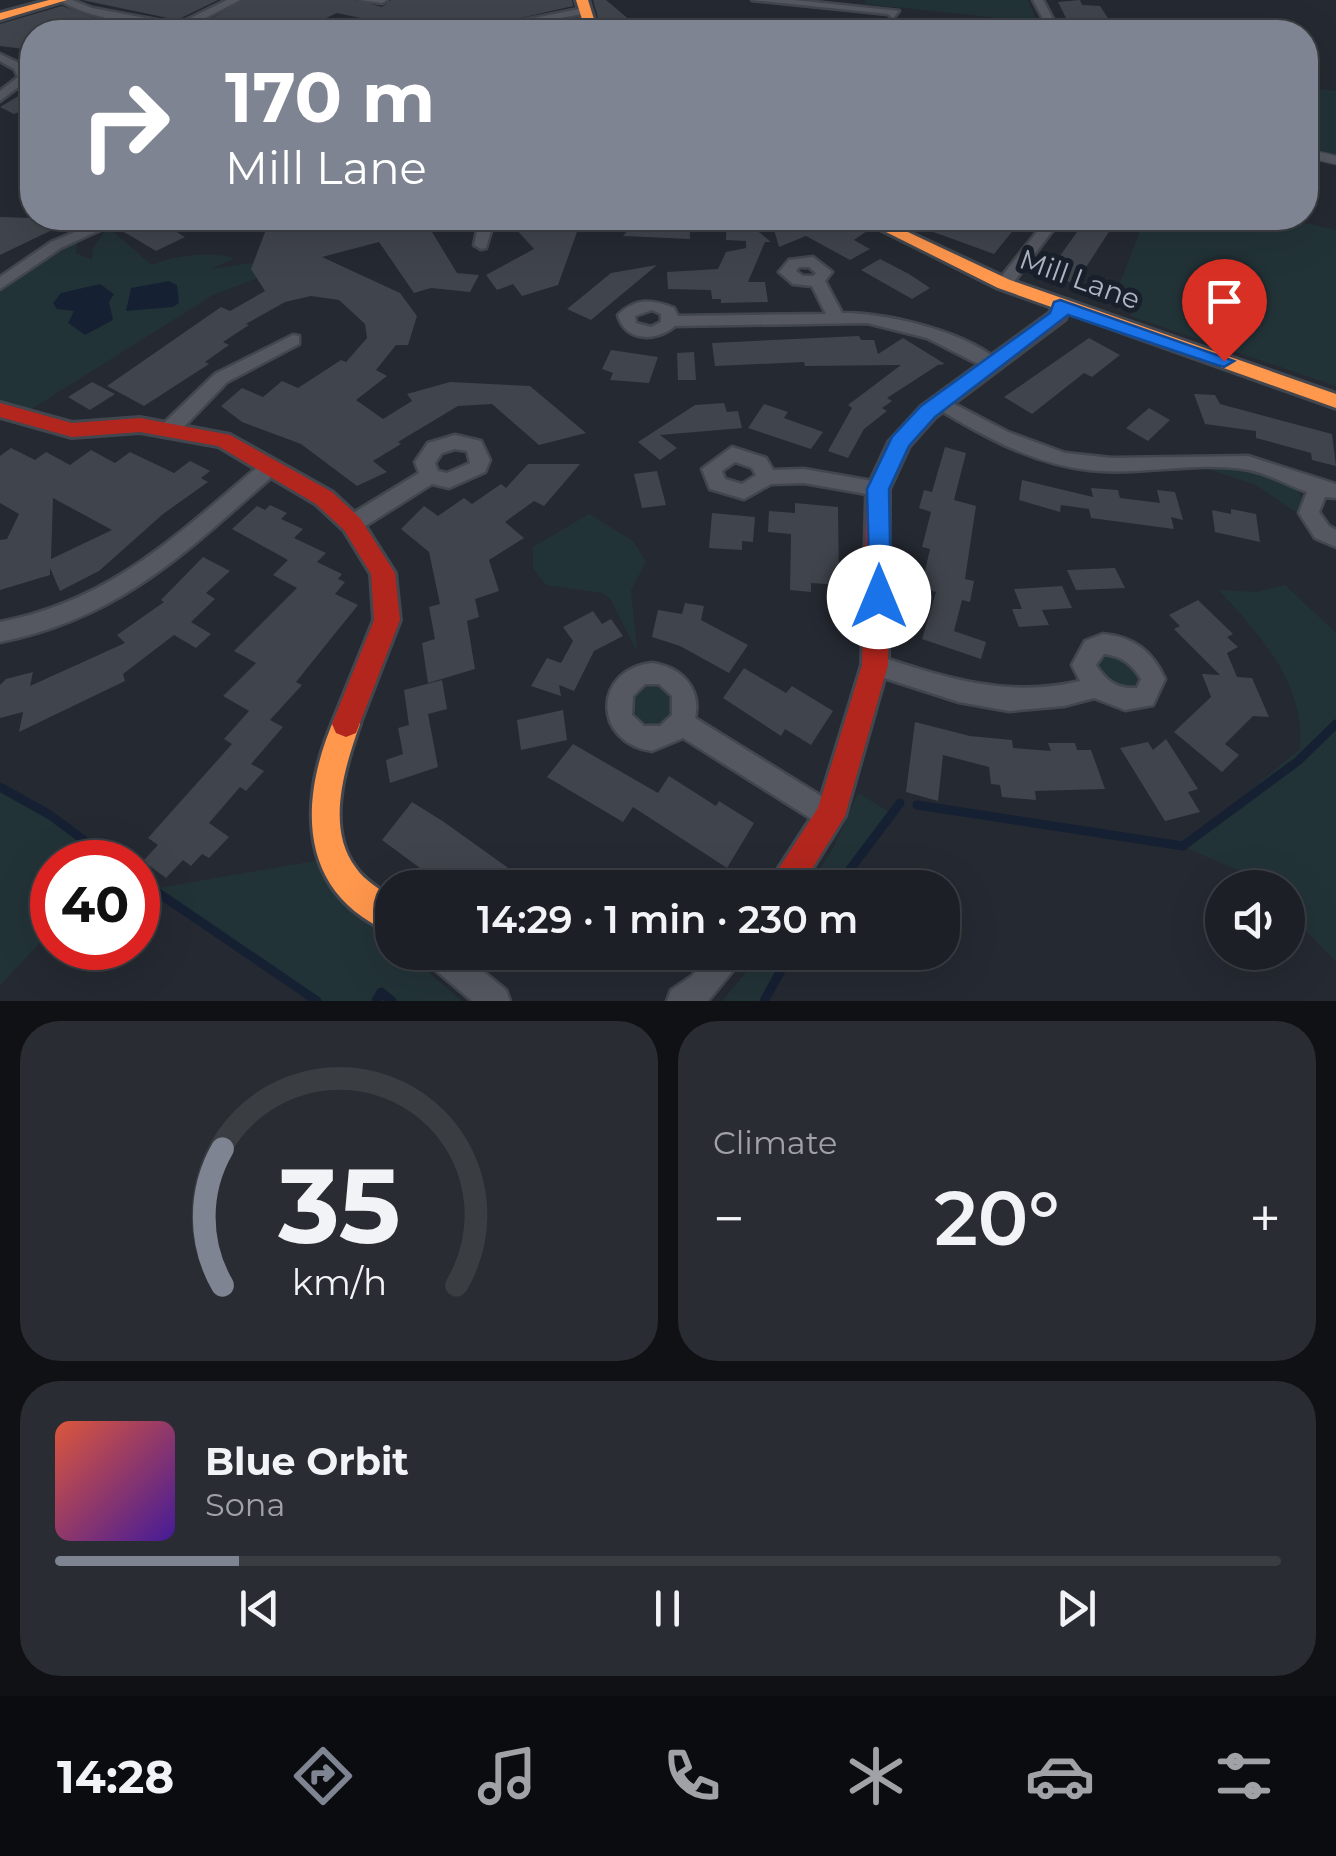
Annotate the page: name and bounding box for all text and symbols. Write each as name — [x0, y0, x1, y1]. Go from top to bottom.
text: 170 m — [225, 54, 435, 140]
icon: right — [60, 60, 190, 190]
text: Mill Lane — [225, 140, 427, 195]
street label: Mill Lane — [1015, 242, 1145, 316]
pin — [1182, 259, 1267, 362]
icon: arrive — [1197, 274, 1252, 329]
position arrow — [827, 545, 931, 649]
speed limit sign: 40 — [30, 840, 160, 970]
map controls — [1205, 870, 1305, 970]
button: sound — [1205, 870, 1305, 970]
text: 14:29 · 1 min · 230 m — [477, 896, 858, 943]
text: Climate — [713, 1123, 837, 1162]
text: 35 — [277, 1142, 400, 1269]
text: 20° — [934, 1172, 1060, 1264]
text: − — [713, 1185, 745, 1252]
text: + — [1249, 1185, 1281, 1252]
text: km/h — [291, 1260, 387, 1304]
text: Blue Orbit — [205, 1438, 409, 1485]
text: Sona — [205, 1485, 285, 1524]
icon: previous — [232, 1581, 287, 1636]
icon: pause — [640, 1581, 695, 1636]
icon: next — [1049, 1581, 1104, 1636]
icon: directions — [288, 1741, 358, 1811]
icon: music — [472, 1741, 542, 1811]
icon: phone — [657, 1741, 727, 1811]
icon: climate — [841, 1741, 911, 1811]
icon: car — [1025, 1741, 1095, 1811]
icon: filters — [1209, 1741, 1279, 1811]
text: 14:28 — [57, 1749, 174, 1804]

